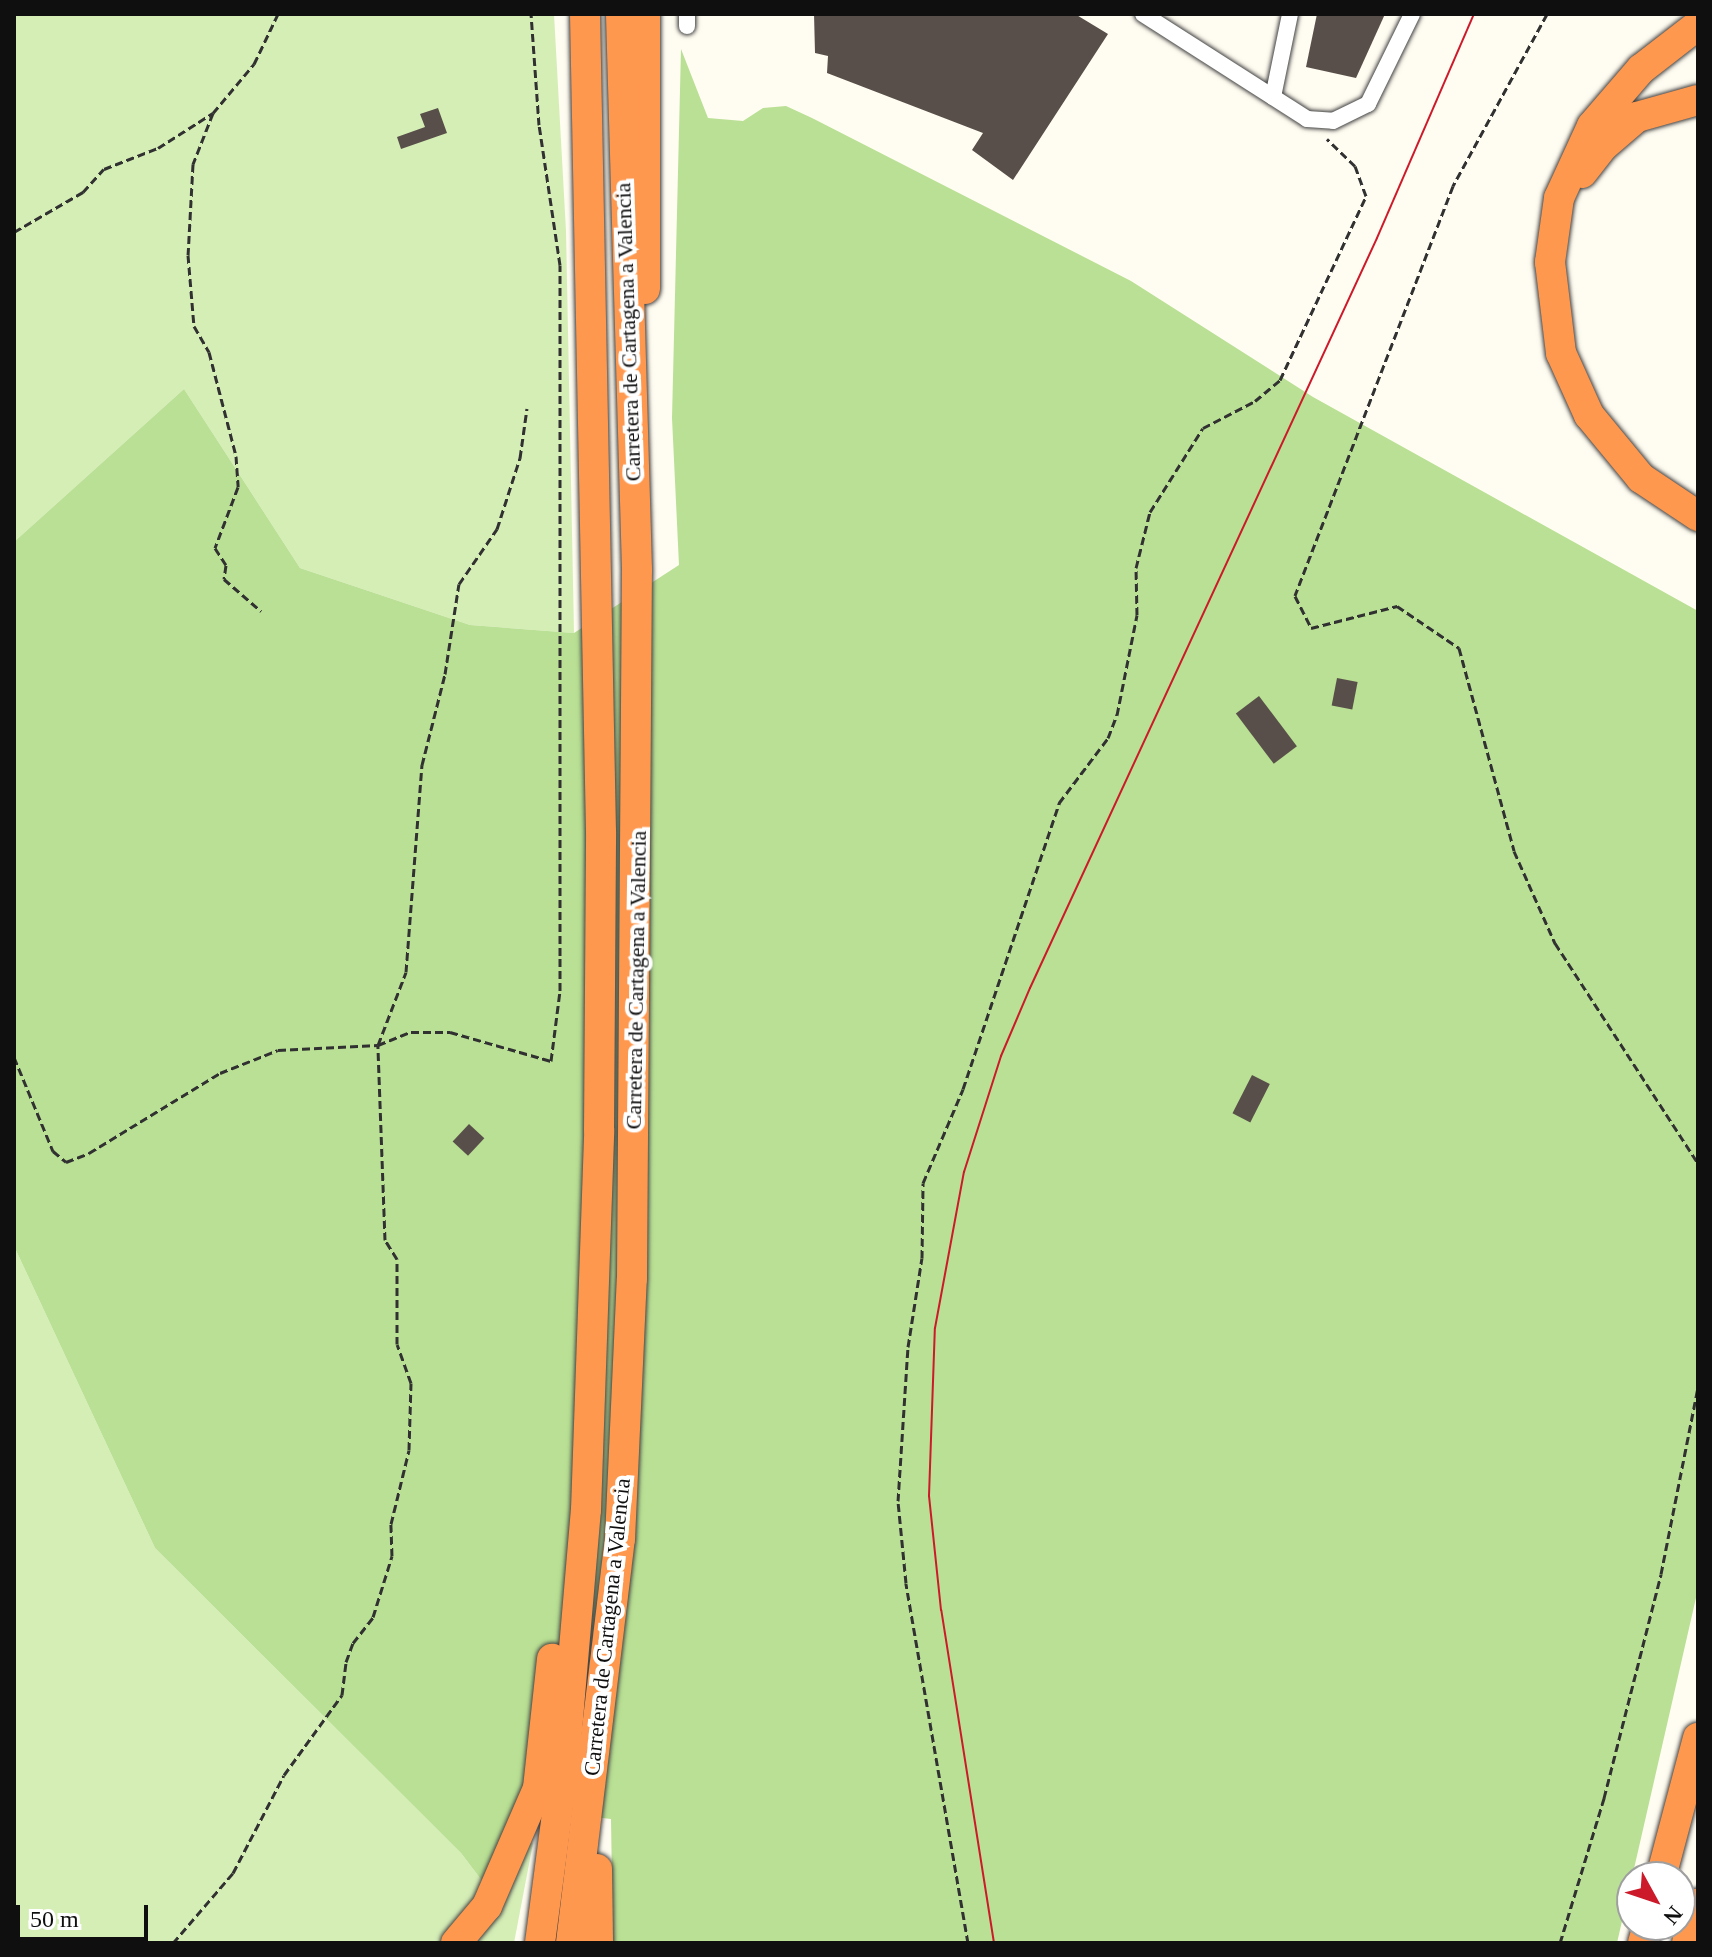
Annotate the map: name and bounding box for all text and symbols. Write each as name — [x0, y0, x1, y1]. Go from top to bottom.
street label: Carretera de Cartagena a Valencia — [610, 182, 646, 482]
street label: Carretera de Cartagena a Valencia — [620, 830, 652, 1130]
street label: Carretera de Cartagena a Valencia — [578, 1477, 636, 1777]
north arrow — [1616, 1861, 1696, 1941]
scale bar — [20, 1889, 152, 1939]
text: N — [1659, 1901, 1688, 1930]
text: 50 m — [30, 1906, 79, 1932]

